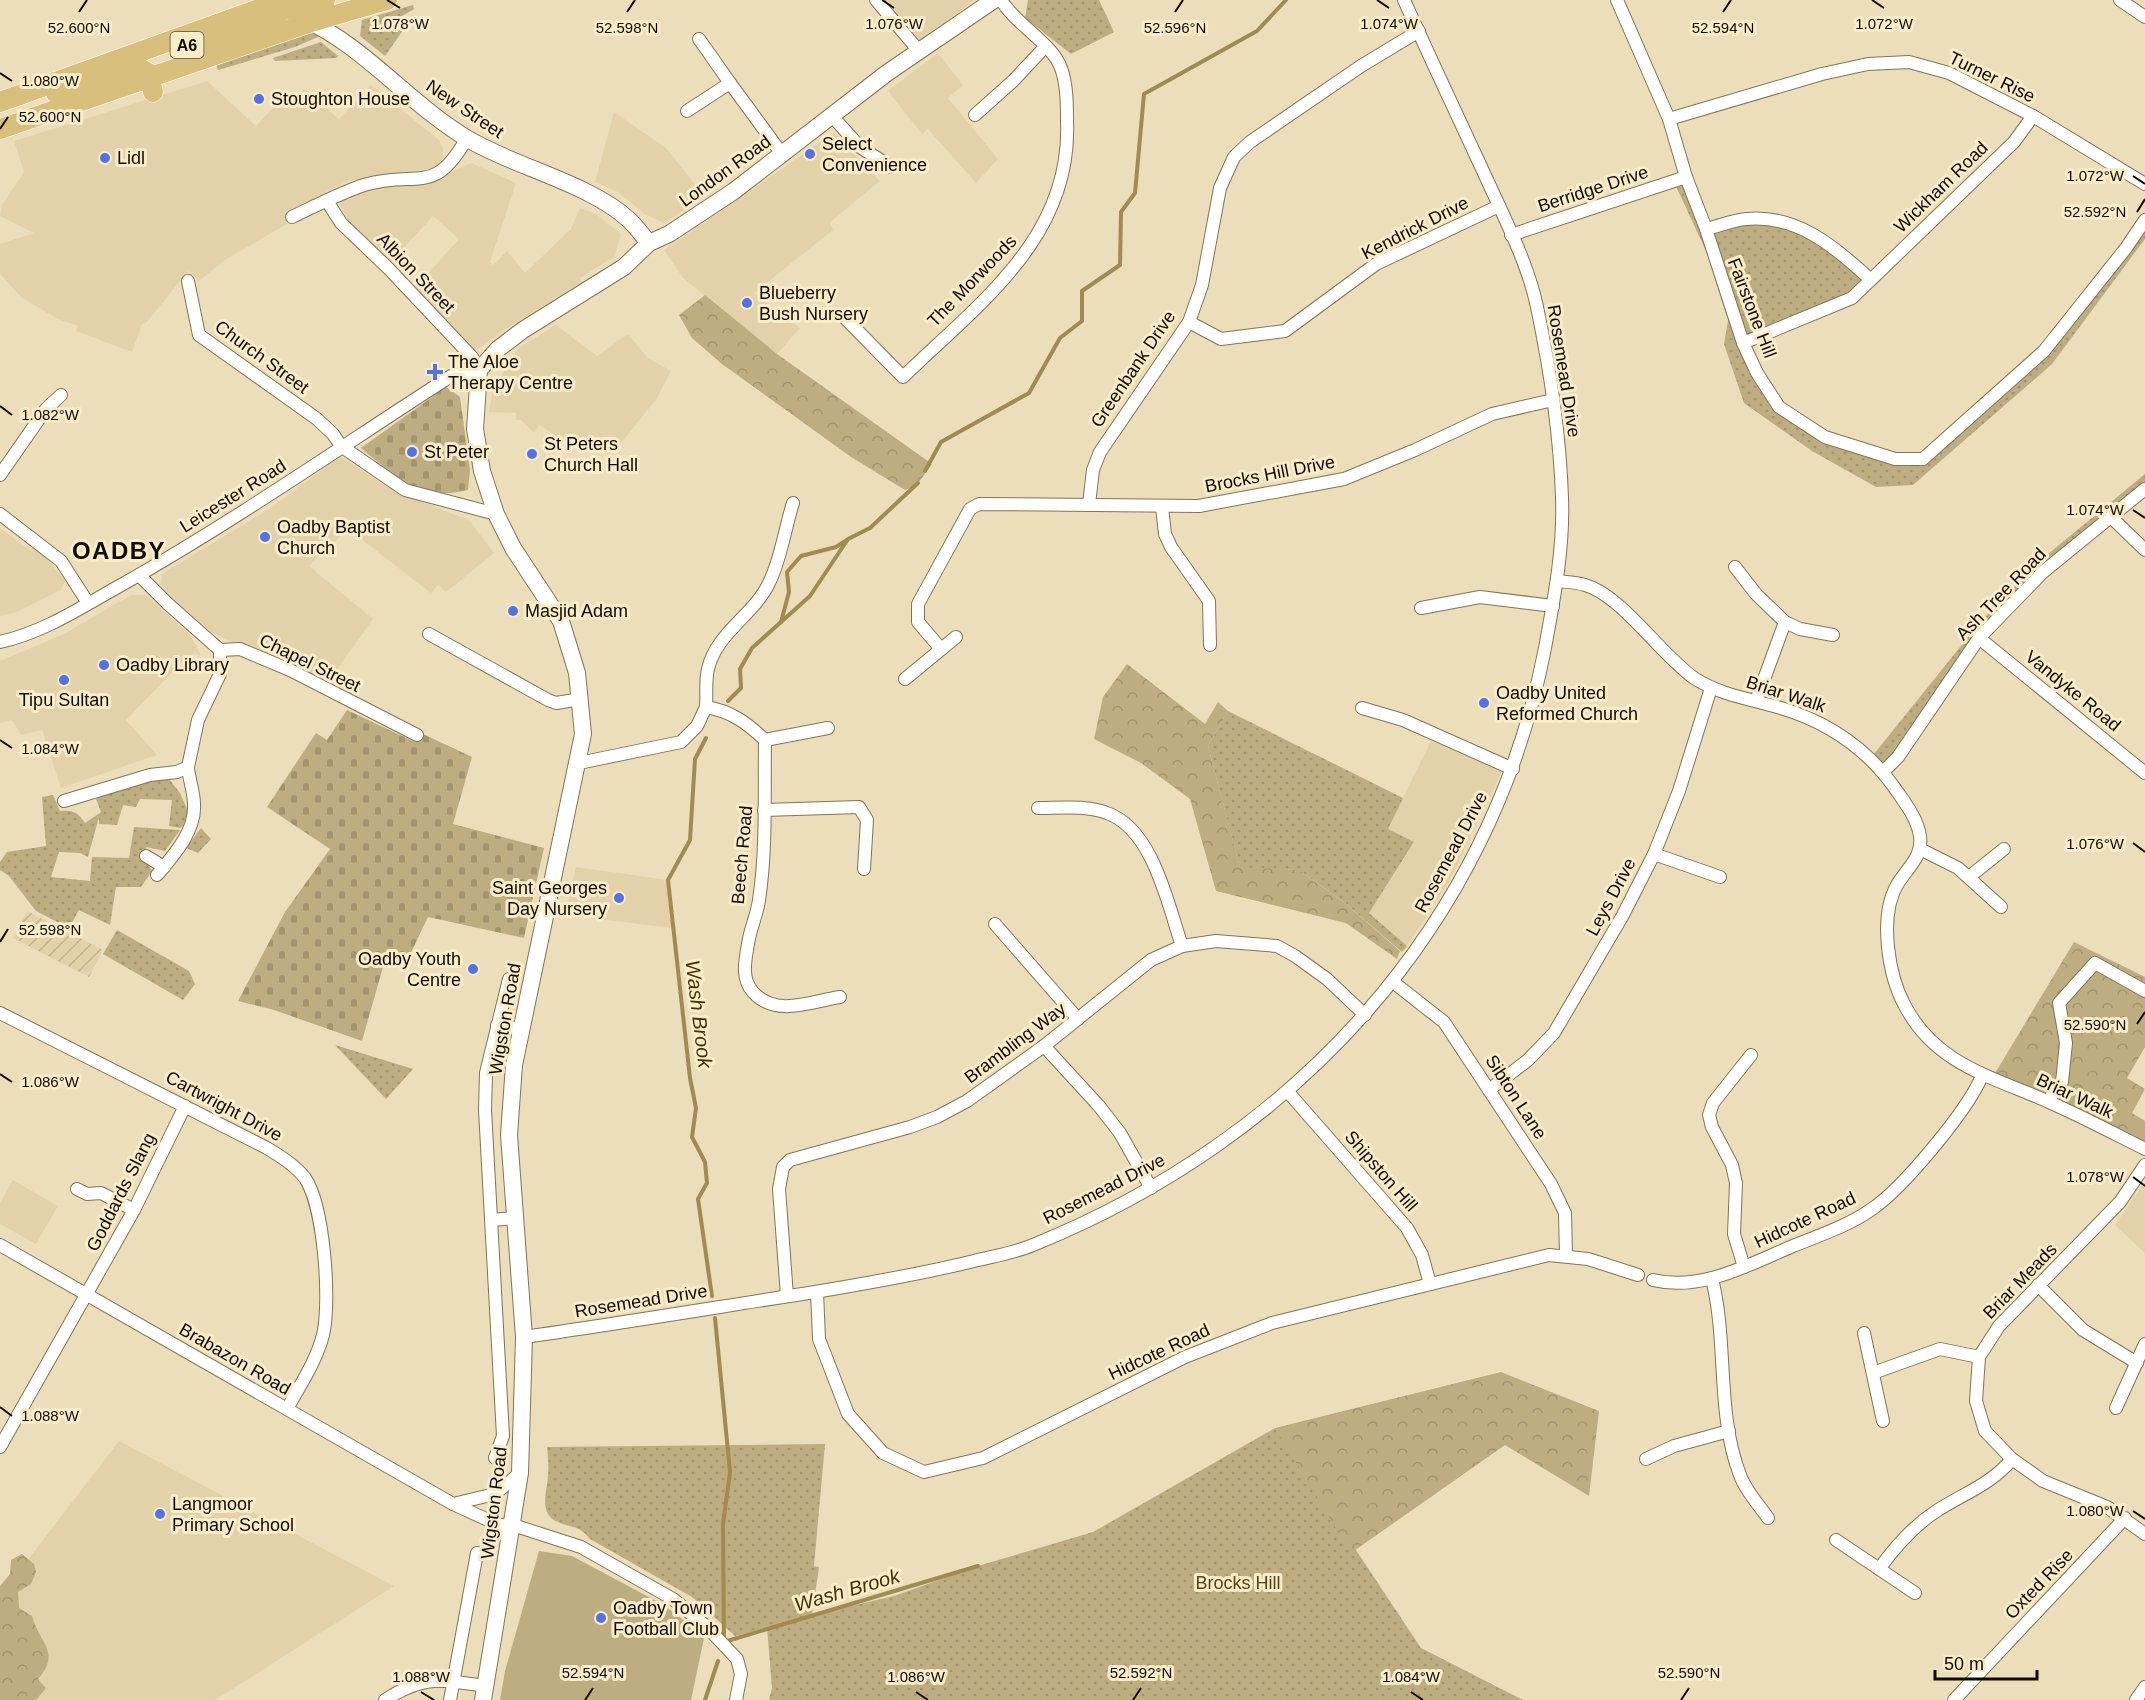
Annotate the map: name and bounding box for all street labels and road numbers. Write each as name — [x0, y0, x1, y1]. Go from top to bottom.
road number: A6 — [170, 32, 204, 58]
street label: Turner Rise — [1946, 48, 2038, 106]
street label: New Street — [422, 76, 508, 142]
street label: London Road — [675, 131, 775, 211]
street label: Wickham Road — [1890, 137, 1992, 237]
street label: Berridge Drive — [1535, 162, 1651, 216]
street label: Kendrick Drive — [1358, 193, 1472, 263]
street label: Albion Street — [373, 229, 459, 317]
street label: The Morwoods — [923, 231, 1021, 331]
street label: Fairstone Hill — [1724, 255, 1780, 361]
street label: Rosemead Drive — [1544, 303, 1584, 439]
street label: Greenbank Drive — [1087, 307, 1179, 431]
street label: Church Street — [211, 316, 313, 398]
street label: Brocks Hill Drive — [1203, 452, 1337, 496]
street label: Leicester Road — [176, 455, 290, 537]
street label: Ash Tree Road — [1952, 544, 2050, 644]
street label: Chapel Street — [256, 630, 364, 696]
street label: Vandyke Road — [2021, 646, 2125, 736]
street label: Briar Walk — [1744, 672, 1829, 717]
street label: Rosemead Drive — [1411, 788, 1491, 916]
street label: Beech Road — [728, 805, 756, 905]
street label: Leys Drive — [1582, 855, 1640, 939]
street label: Wigston Road — [485, 962, 525, 1076]
street label: Brambling Way — [961, 998, 1069, 1088]
street label: Sibton Lane — [1481, 1051, 1551, 1143]
street label: Cartwright Drive — [162, 1067, 286, 1145]
street label: Briar Walk — [2033, 1070, 2117, 1123]
street label: Shipston Hill — [1341, 1127, 1421, 1215]
street label: Goddards Slang — [83, 1130, 159, 1254]
street label: Rosemead Drive — [1040, 1150, 1168, 1228]
street label: Hidcote Road — [1751, 1188, 1859, 1252]
street label: Briar Meads — [1979, 1239, 2061, 1323]
street label: Rosemead Drive — [573, 1281, 709, 1321]
street label: Brabazon Road — [176, 1319, 294, 1399]
street label: Hidcote Road — [1105, 1320, 1213, 1384]
street label: Wigston Road — [477, 1446, 511, 1560]
street label: Oxted Rise — [2001, 1545, 2077, 1623]

